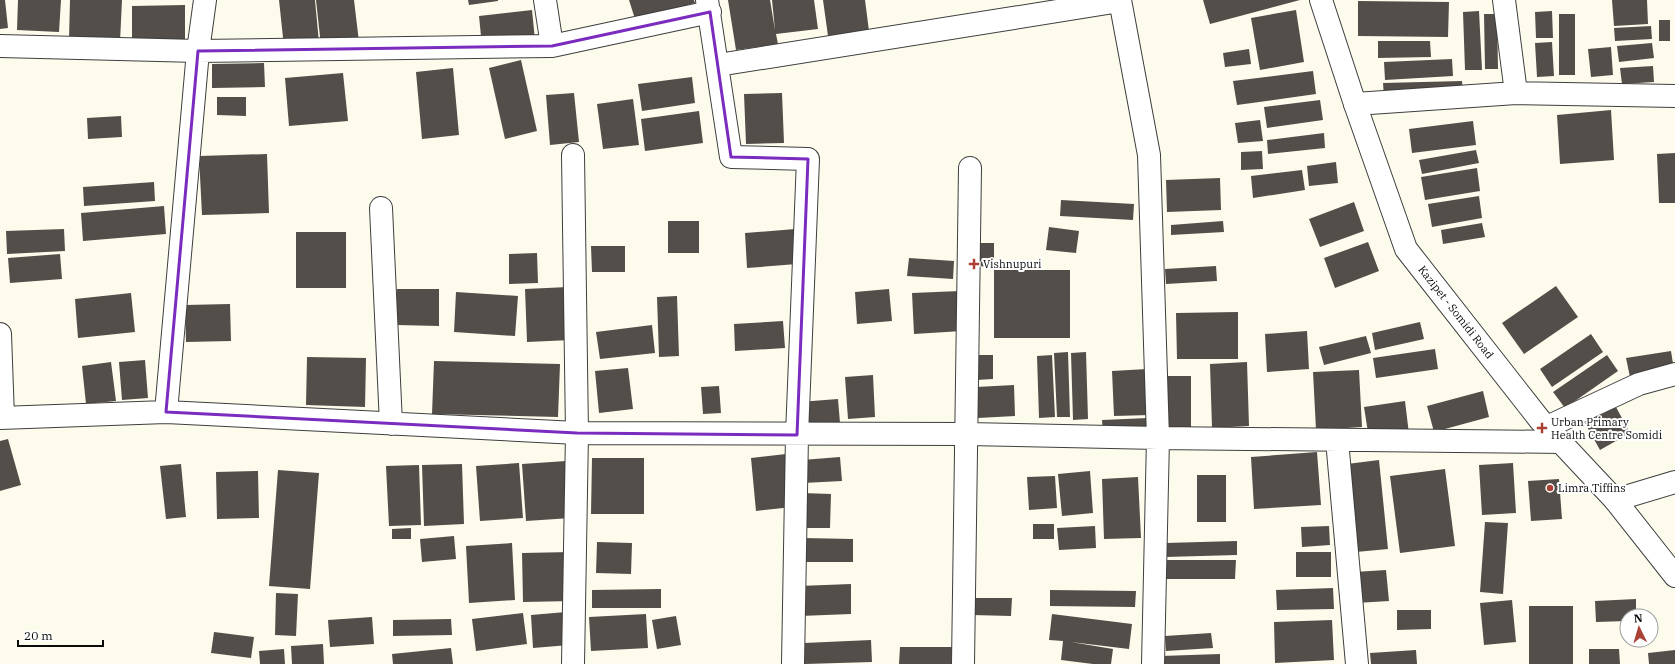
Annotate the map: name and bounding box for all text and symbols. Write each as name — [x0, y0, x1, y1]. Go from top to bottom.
place label: Vishnupuri — [983, 257, 1042, 271]
marker: Vishnupuri — [968, 258, 980, 270]
street label: Kazipet - Somidi Road — [1415, 263, 1497, 362]
place label: Urban Primary Health Centre Somidi — [1551, 415, 1663, 442]
marker: Urban Primary Health Centre Somidi — [1536, 422, 1548, 434]
place label: Limra Tiffins — [1558, 481, 1626, 495]
marker: Limra Tiffins — [1545, 483, 1555, 493]
north arrow — [1619, 608, 1659, 648]
text: N — [1633, 611, 1643, 625]
scale bar — [18, 622, 103, 648]
text: 20 m — [24, 628, 53, 643]

